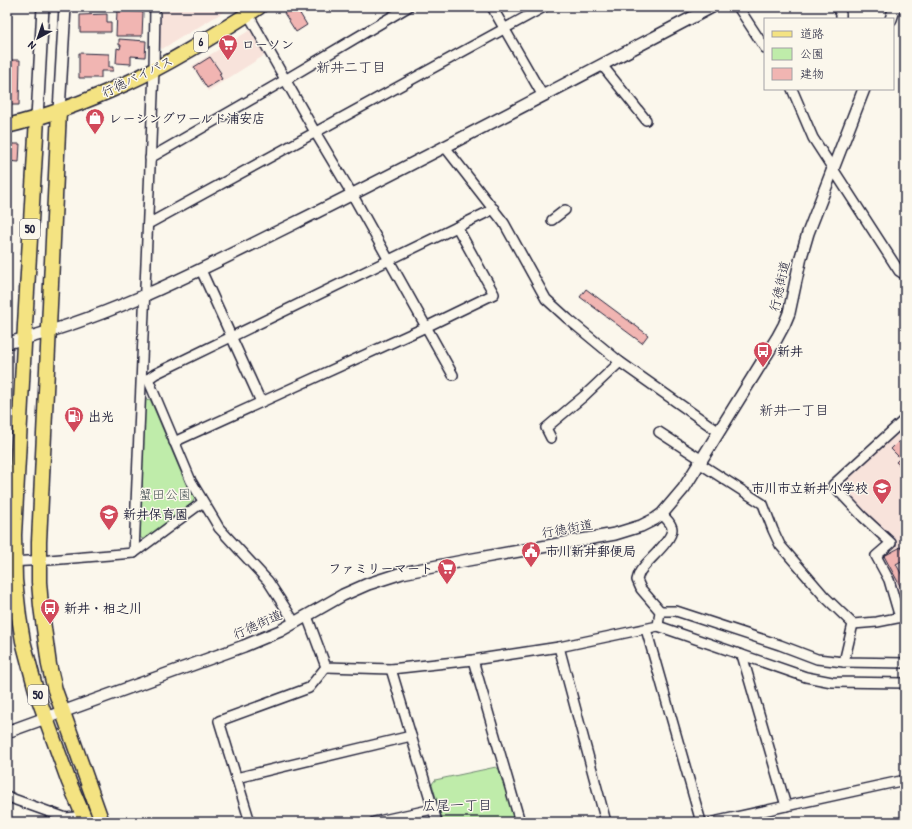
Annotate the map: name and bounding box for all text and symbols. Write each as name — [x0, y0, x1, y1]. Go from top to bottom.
north arrow — [18, 18, 58, 58]
legend — [764, 18, 894, 90]
text: 道路 — [800, 25, 824, 42]
road number: 6 — [194, 32, 208, 52]
supermarket icon: ローソン — [217, 33, 239, 61]
place label: ローソン — [242, 35, 294, 53]
text: N — [25, 38, 38, 53]
text: 公園 — [800, 45, 824, 62]
street label: 行徳バイパス — [98, 51, 176, 101]
district label: 新井二丁目 — [316, 57, 386, 76]
text: 建物 — [800, 65, 824, 82]
shop icon: レーシングワールド浦安店 — [84, 107, 106, 135]
place label: レーシングワールド浦安店 — [109, 109, 265, 127]
road number: 50 — [20, 219, 40, 239]
street label: 行徳街道 — [764, 259, 794, 313]
bus stop icon: 新井 — [752, 340, 774, 368]
place label: 新井 — [777, 342, 803, 360]
district label: 新井一丁目 — [759, 400, 829, 419]
fuel station icon: 出光 — [63, 405, 85, 433]
place label: 出光 — [88, 407, 114, 425]
school or university icon: 市川市立新井小学校 — [871, 477, 893, 505]
place label: 市川市立新井小学校 — [751, 479, 868, 497]
park label: 蟹田公園 — [139, 485, 191, 503]
school or university icon: 新井保育園 — [98, 503, 120, 531]
place label: 新井保育園 — [123, 505, 188, 523]
street label: 行徳街道 — [540, 515, 594, 541]
public building icon: 市川新井郵便局 — [520, 540, 542, 568]
place label: 市川新井郵便局 — [545, 542, 636, 560]
supermarket icon: ファミリーマート — [436, 557, 458, 585]
place label: ファミリーマート — [328, 559, 433, 577]
bus stop icon: 新井・相之川 — [39, 597, 61, 625]
place label: 新井・相之川 — [64, 599, 142, 617]
street label: 行徳街道 — [230, 605, 284, 643]
road number: 50 — [28, 685, 48, 705]
district label: 広尾一丁目 — [422, 795, 492, 814]

